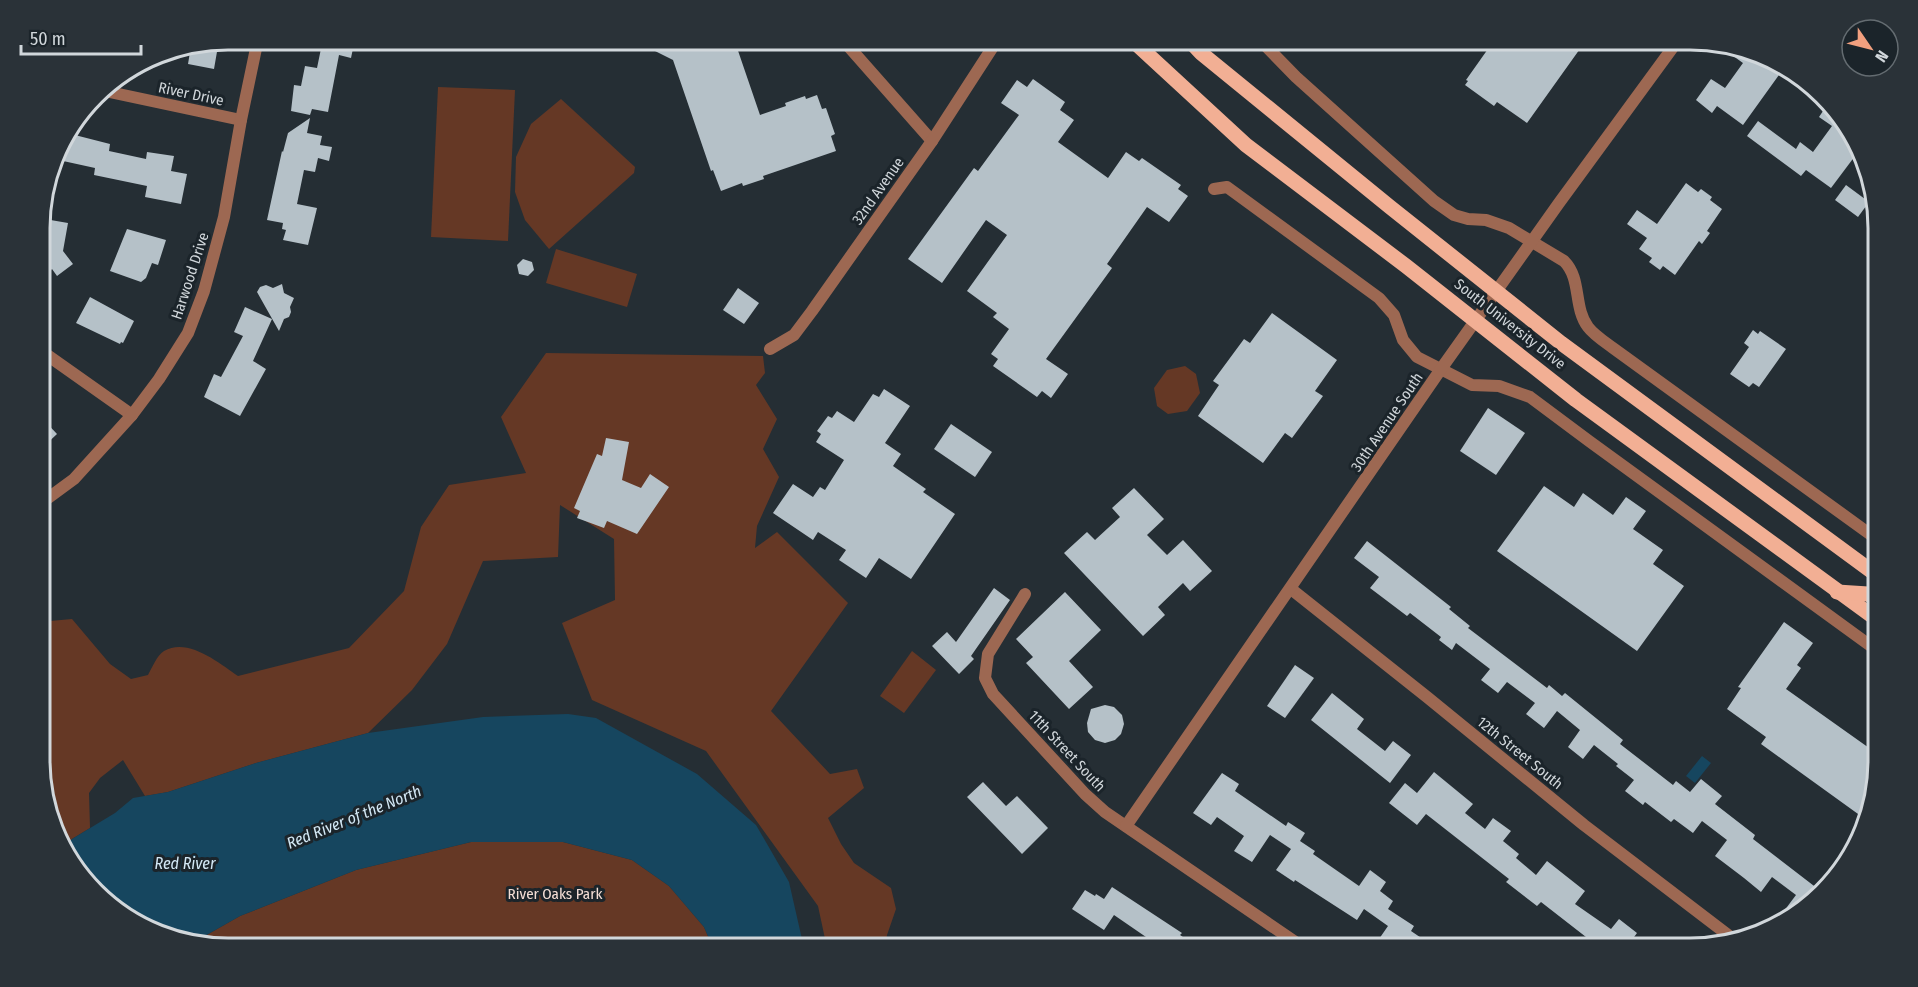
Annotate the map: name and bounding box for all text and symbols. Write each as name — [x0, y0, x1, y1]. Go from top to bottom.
scale bar — [21, 18, 141, 56]
north arrow — [1840, 18, 1900, 78]
text: 50 m — [30, 28, 66, 50]
text: N — [1871, 47, 1892, 66]
street label: River Drive — [157, 78, 225, 110]
street label: 32nd Avenue — [848, 154, 908, 228]
street label: Harwood Drive — [167, 230, 213, 322]
street label: South University Drive — [1451, 275, 1569, 373]
street label: 30th Avenue South — [1347, 369, 1427, 475]
street label: 11th Street South — [1025, 707, 1109, 795]
street label: 12th Street South — [1473, 713, 1567, 793]
water label: Red River of the North — [284, 781, 424, 853]
water label: Red River — [155, 854, 216, 873]
park label: River Oaks Park — [508, 885, 602, 903]

